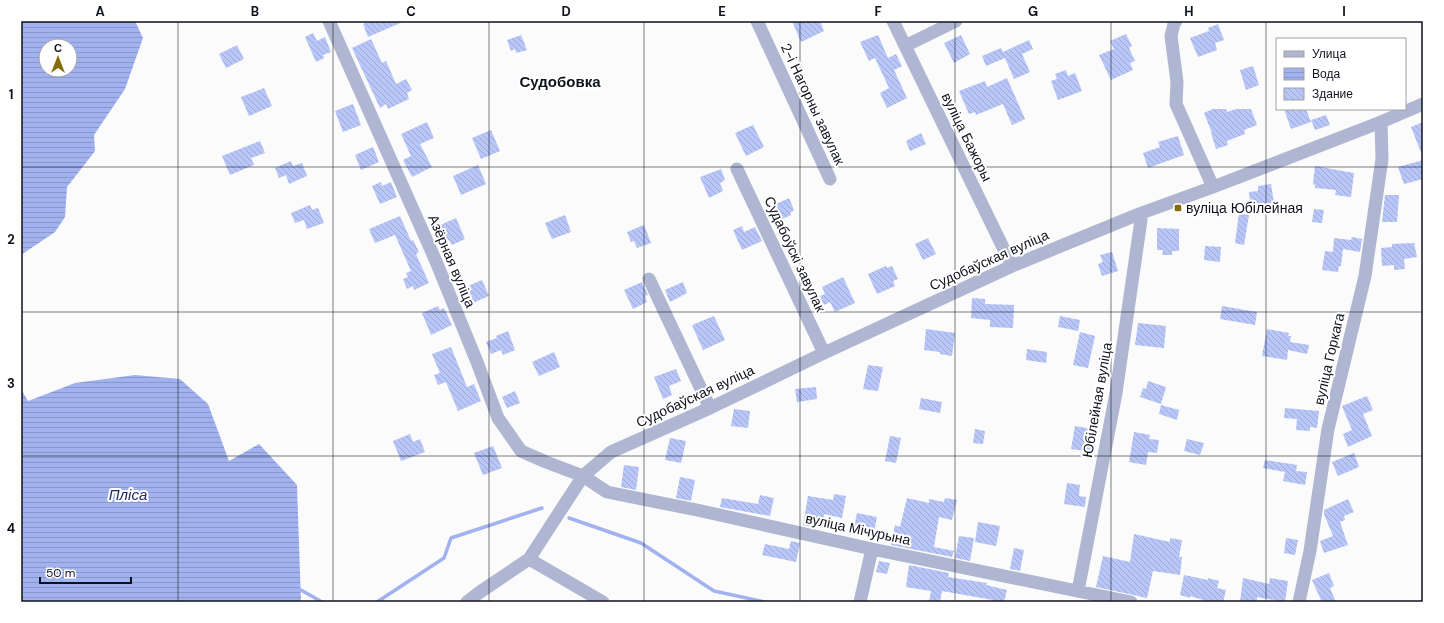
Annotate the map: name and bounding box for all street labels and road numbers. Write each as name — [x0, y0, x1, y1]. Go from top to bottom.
street label: 2-і Нагорны завулак — [777, 40, 849, 169]
street label: вуліца Бажоры — [938, 90, 996, 184]
street label: Судабоўскі завулак — [760, 193, 830, 315]
street label: Азёрная вуліца — [424, 212, 480, 310]
street label: Судобаўская вуліца — [927, 226, 1052, 294]
street label: вуліца Горкага — [1310, 311, 1348, 407]
street label: Юбілейная вуліца — [1078, 341, 1116, 459]
street label: Судобаўская вуліца — [633, 361, 757, 431]
street label: вуліца Мічурына — [804, 509, 912, 549]

